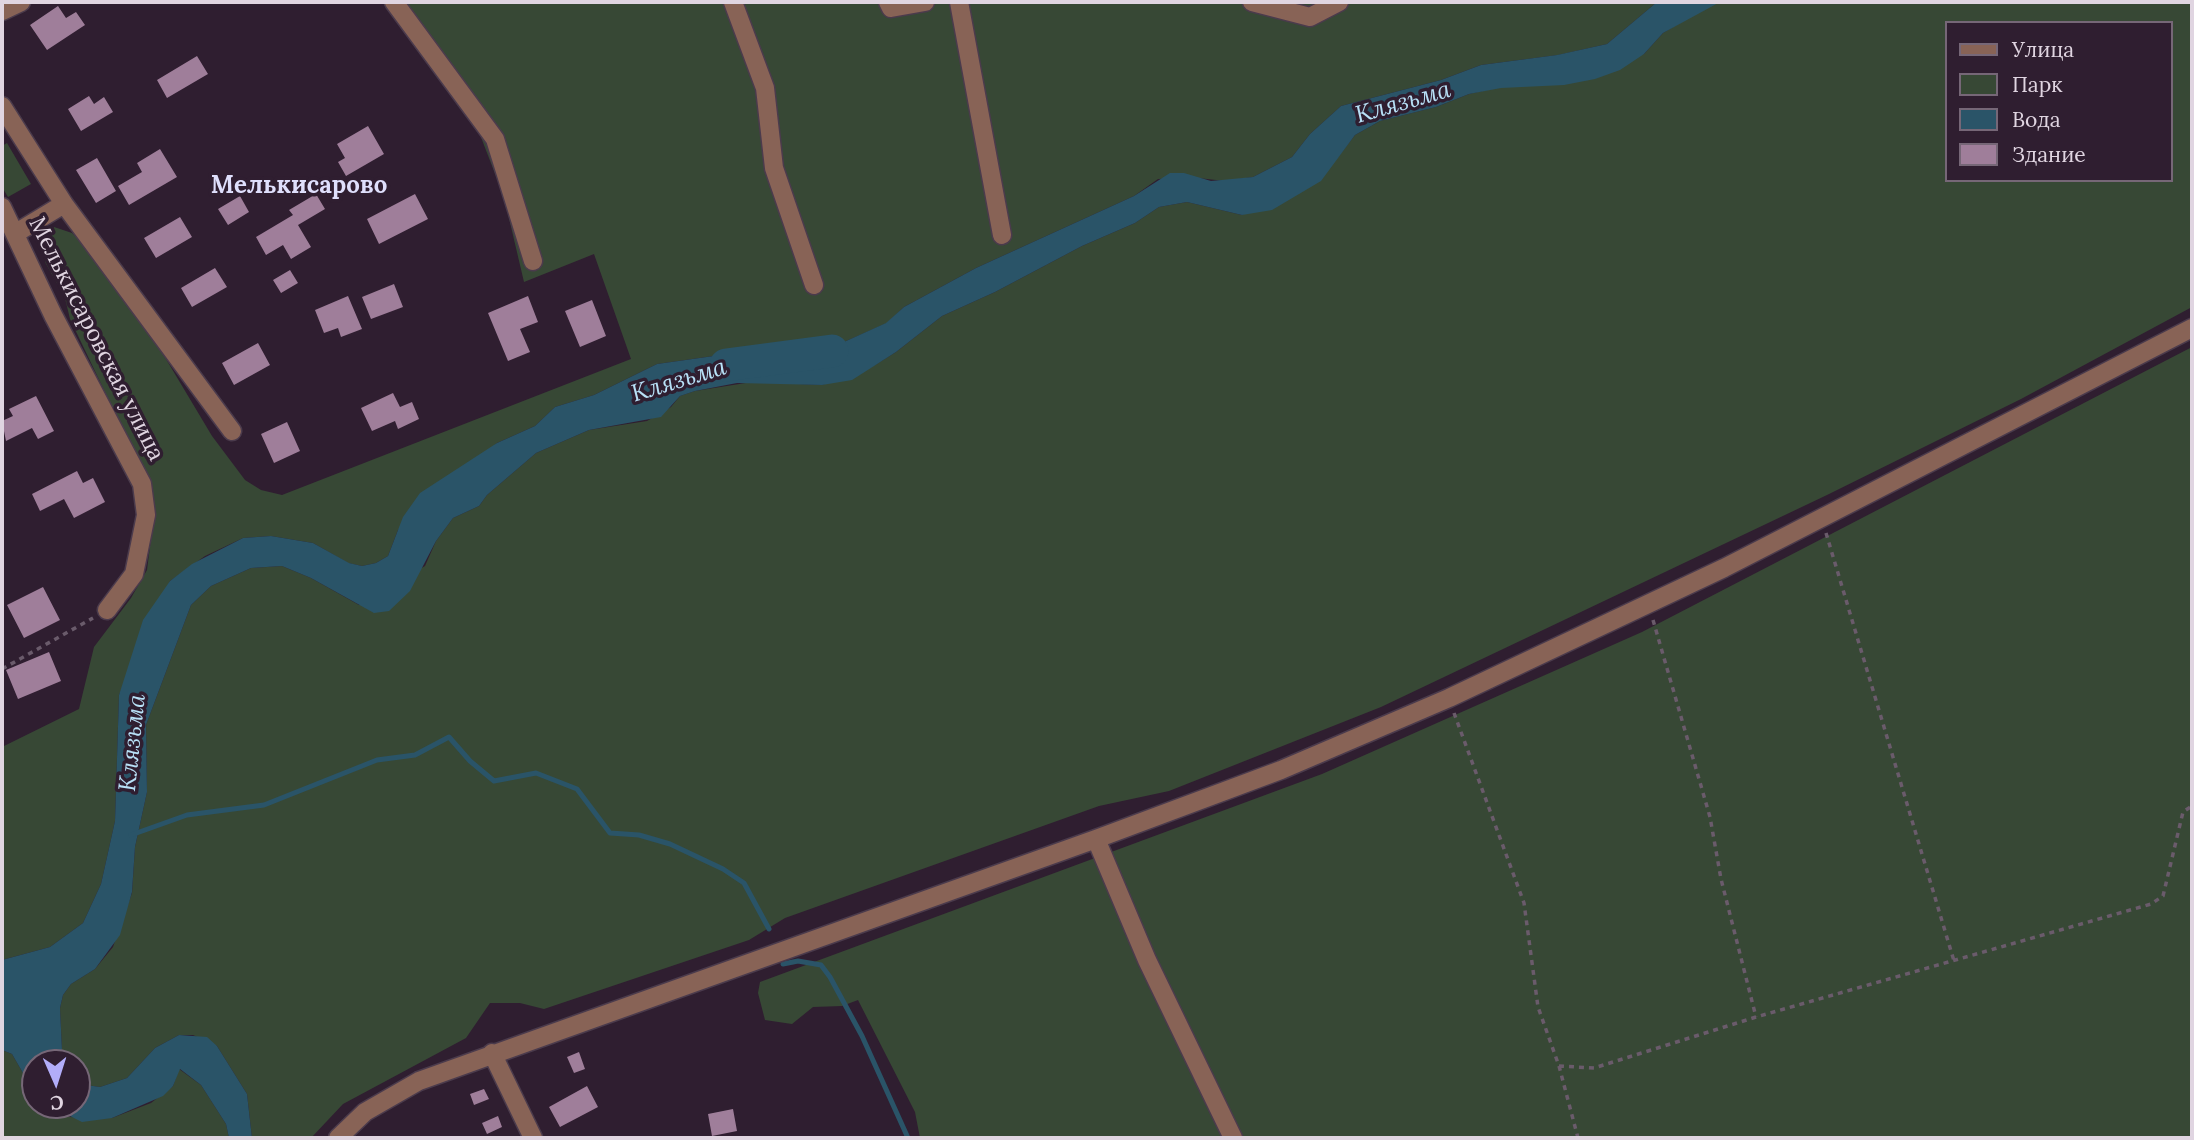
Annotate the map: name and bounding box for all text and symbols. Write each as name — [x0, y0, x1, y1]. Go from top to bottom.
legend — [1946, 21, 2173, 182]
text: Улица — [2012, 36, 2074, 63]
text: Парк — [2012, 71, 2062, 98]
water label: Клязьма — [1352, 76, 1454, 130]
text: Вода — [2012, 106, 2061, 133]
text: Здание — [2012, 141, 2086, 168]
district label: Мелькисарово — [211, 172, 387, 200]
street label: Мелькисаровская улица — [22, 212, 170, 466]
water label: Клязьма — [628, 353, 730, 409]
water label: Клязьма — [114, 693, 152, 793]
north arrow — [21, 1049, 91, 1119]
text: С — [50, 1091, 64, 1115]

